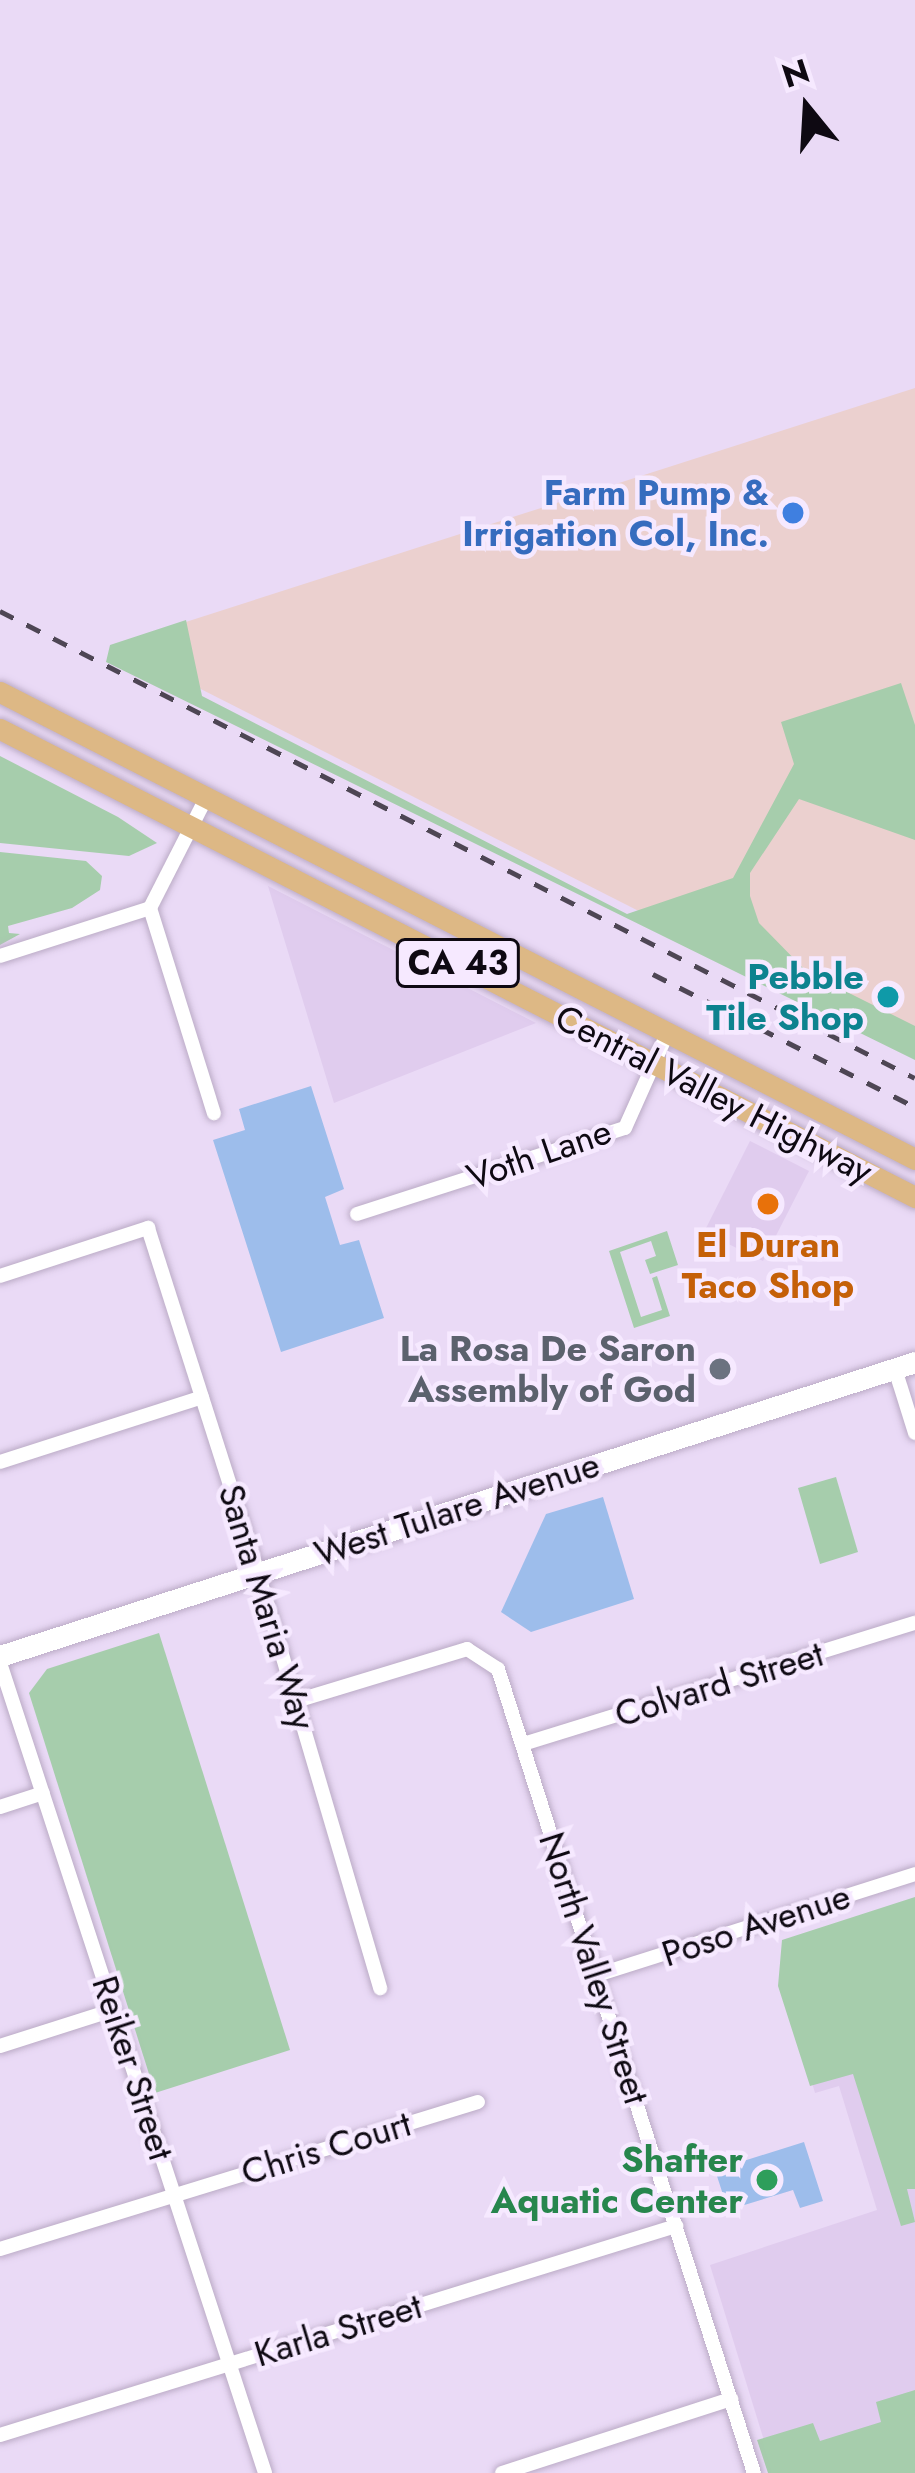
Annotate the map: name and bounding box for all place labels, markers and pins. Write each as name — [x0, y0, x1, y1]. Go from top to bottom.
place label: Farm Pump & Irrigation Col, Inc. — [462, 470, 769, 555]
marker: Farm Pump & Irrigation Col, Inc. — [780, 500, 806, 526]
place label: Pebble Tile Shop — [706, 954, 864, 1039]
marker: Pebble Tile Shop — [875, 984, 901, 1010]
marker: El Duran Taco Shop — [755, 1191, 781, 1217]
place label: El Duran Taco Shop — [682, 1222, 854, 1307]
place label: La Rosa De Saron Assembly of God — [400, 1326, 696, 1411]
marker: La Rosa De Saron Assembly of God — [707, 1356, 733, 1382]
place label: Shafter Aquatic Center — [491, 2137, 743, 2222]
marker: Shafter Aquatic Center — [754, 2167, 780, 2193]

